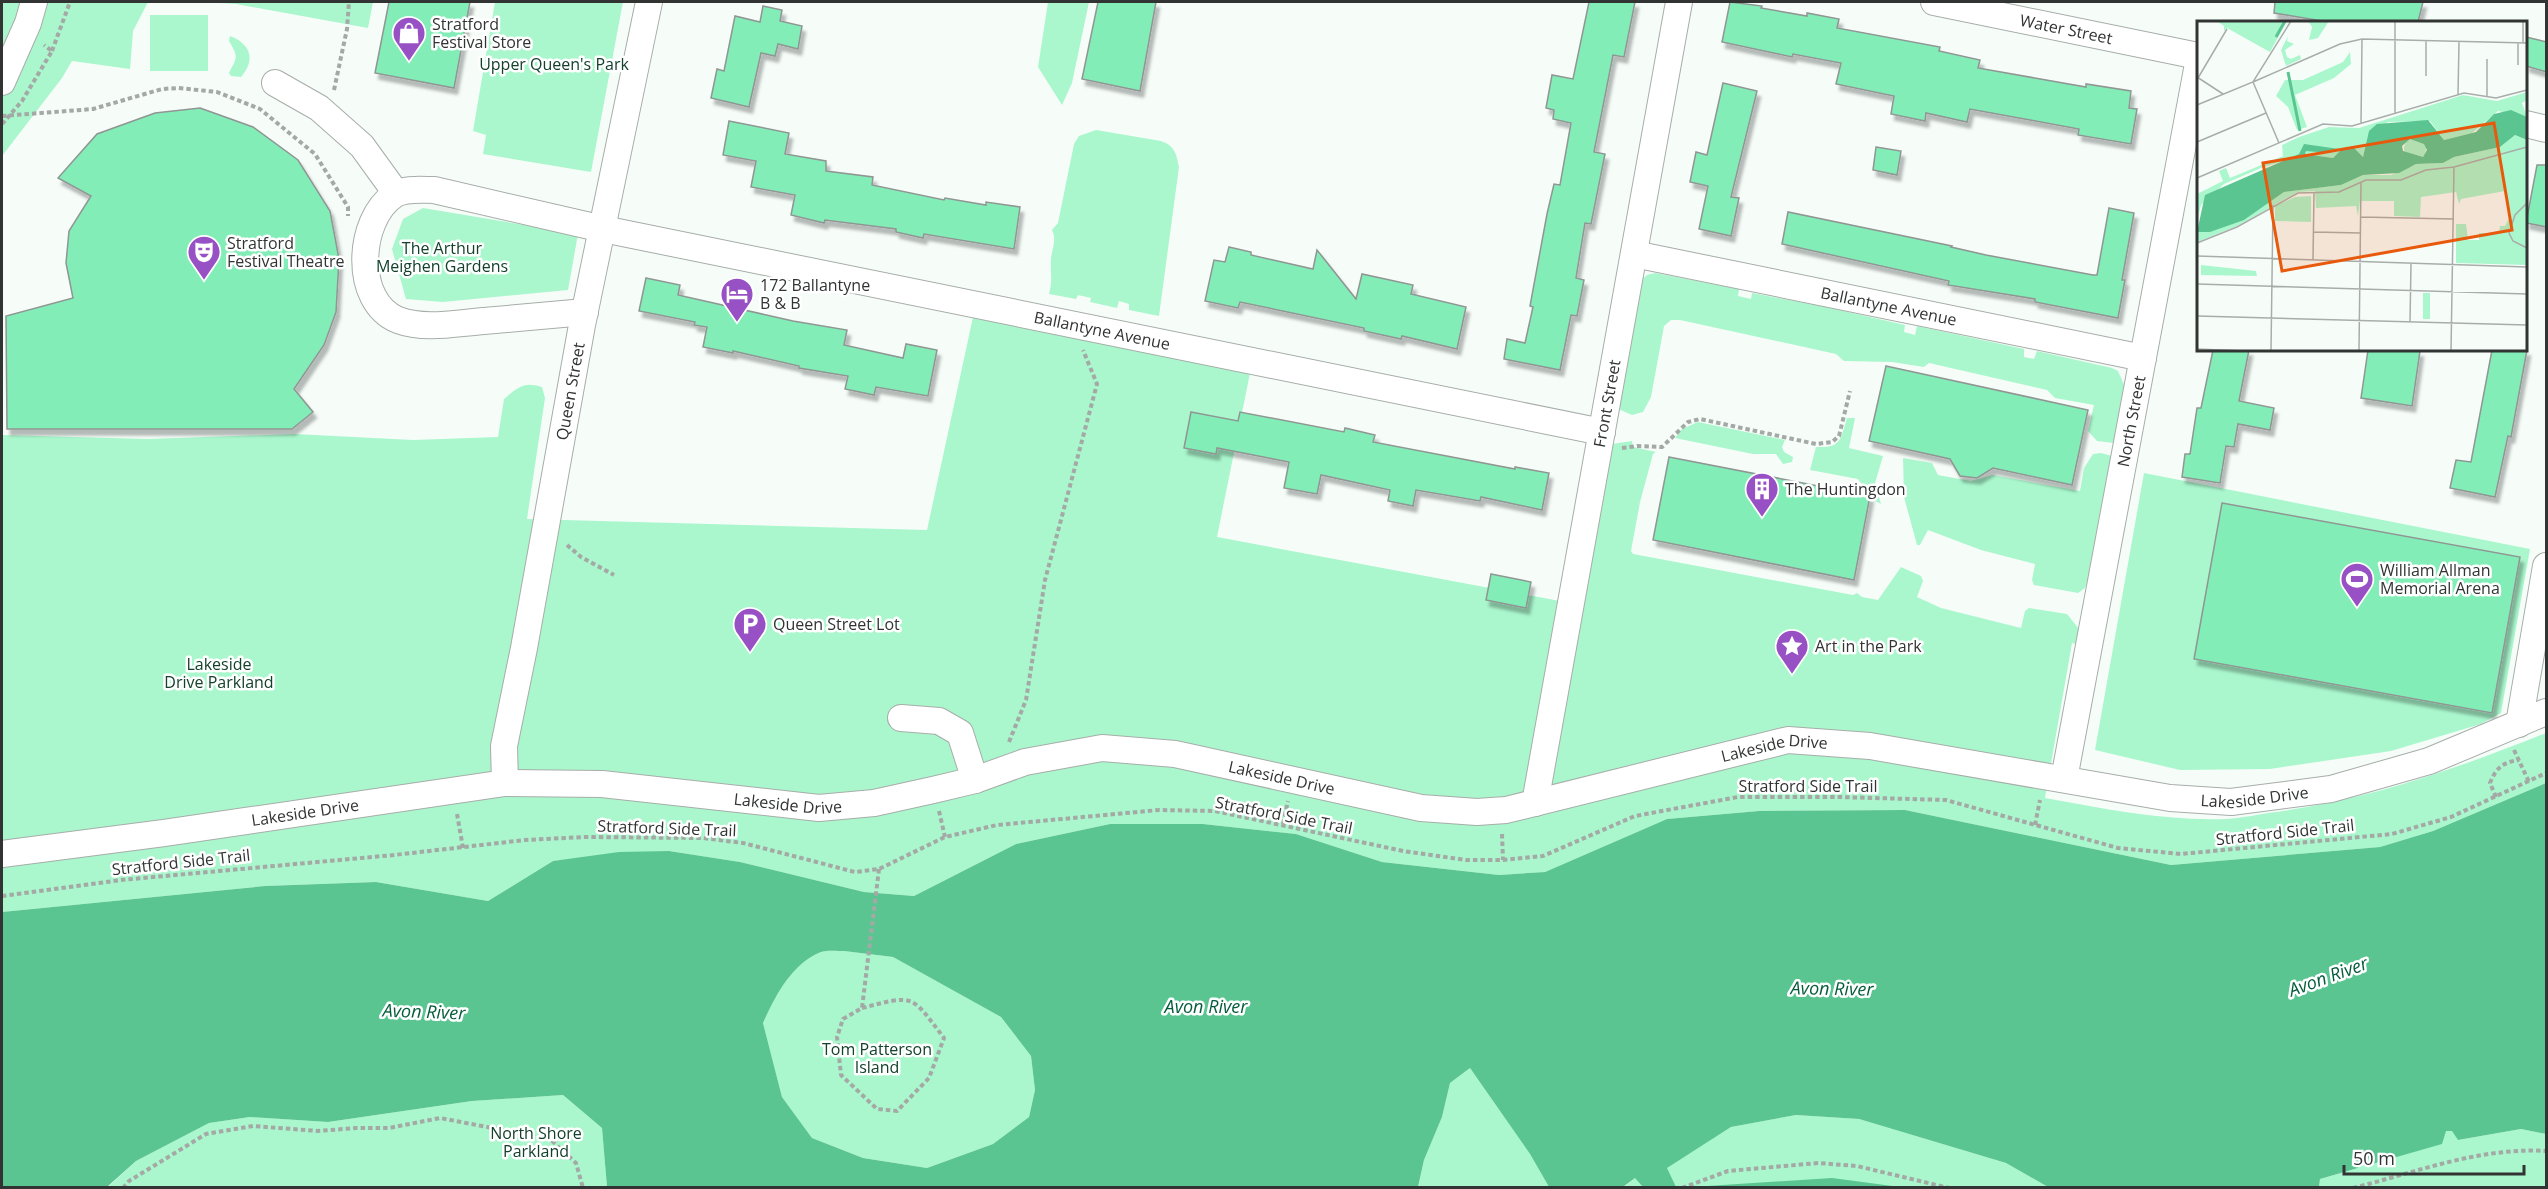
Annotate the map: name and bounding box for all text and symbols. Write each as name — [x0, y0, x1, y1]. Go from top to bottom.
street label: Water Street — [2018, 9, 2115, 49]
place label: Stratford Festival Store — [432, 13, 531, 53]
shop icon: Stratford Festival Store — [391, 15, 427, 62]
inset map — [2197, 21, 2527, 351]
park label: Upper Queen's Park — [479, 53, 629, 75]
place label: Stratford Festival Theatre — [227, 232, 344, 272]
theatre icon: Stratford Festival Theatre — [186, 234, 222, 281]
park label: The Arthur Meighen Gardens — [376, 237, 508, 277]
place label: 172 Ballantyne B & B — [760, 274, 870, 314]
hotel icon: 172 Ballantyne B & B — [719, 276, 755, 323]
street label: Ballantyne Avenue — [1819, 281, 1959, 331]
street label: Ballantyne Avenue — [1032, 306, 1172, 355]
street label: Queen Street — [551, 340, 590, 442]
street label: Front Street — [1588, 357, 1626, 449]
street label: North Street — [2112, 373, 2150, 469]
building icon: The Huntingdon — [1744, 471, 1780, 518]
place label: The Huntingdon — [1785, 478, 1906, 500]
place label: William Allman Memorial Arena — [2380, 559, 2500, 599]
sports icon: William Allman Memorial Arena — [2339, 561, 2375, 608]
parking icon: Queen Street Lot — [732, 606, 768, 653]
place label: Queen Street Lot — [773, 613, 900, 635]
place icon: Art in the Park — [1774, 628, 1810, 675]
place label: Art in the Park — [1815, 635, 1922, 657]
park label: Lakeside Drive Parkland — [164, 653, 274, 693]
street label: Lakeside Drive — [1719, 729, 1829, 767]
street label: Lakeside Drive — [1226, 755, 1337, 800]
street label: Stratford Side Trail — [1738, 775, 1878, 797]
street label: Lakeside Drive — [2200, 781, 2310, 813]
street label: Lakeside Drive — [733, 788, 843, 819]
street label: Stratford Side Trail — [1214, 791, 1354, 839]
street label: Lakeside Drive — [250, 794, 360, 831]
street label: Stratford Side Trail — [2215, 814, 2355, 850]
street label: Stratford Side Trail — [597, 815, 737, 841]
street label: Stratford Side Trail — [111, 844, 251, 880]
water label: Avon River — [2283, 950, 2372, 1002]
water label: Avon River — [1788, 975, 1874, 1001]
water label: Avon River — [1163, 994, 1248, 1018]
water label: Avon River — [380, 997, 467, 1024]
park label: Tom Patterson Island — [822, 1038, 932, 1078]
park label: North Shore Parkland — [490, 1122, 582, 1162]
scale bar — [2344, 1138, 2524, 1176]
text: 50 m — [2353, 1146, 2395, 1170]

